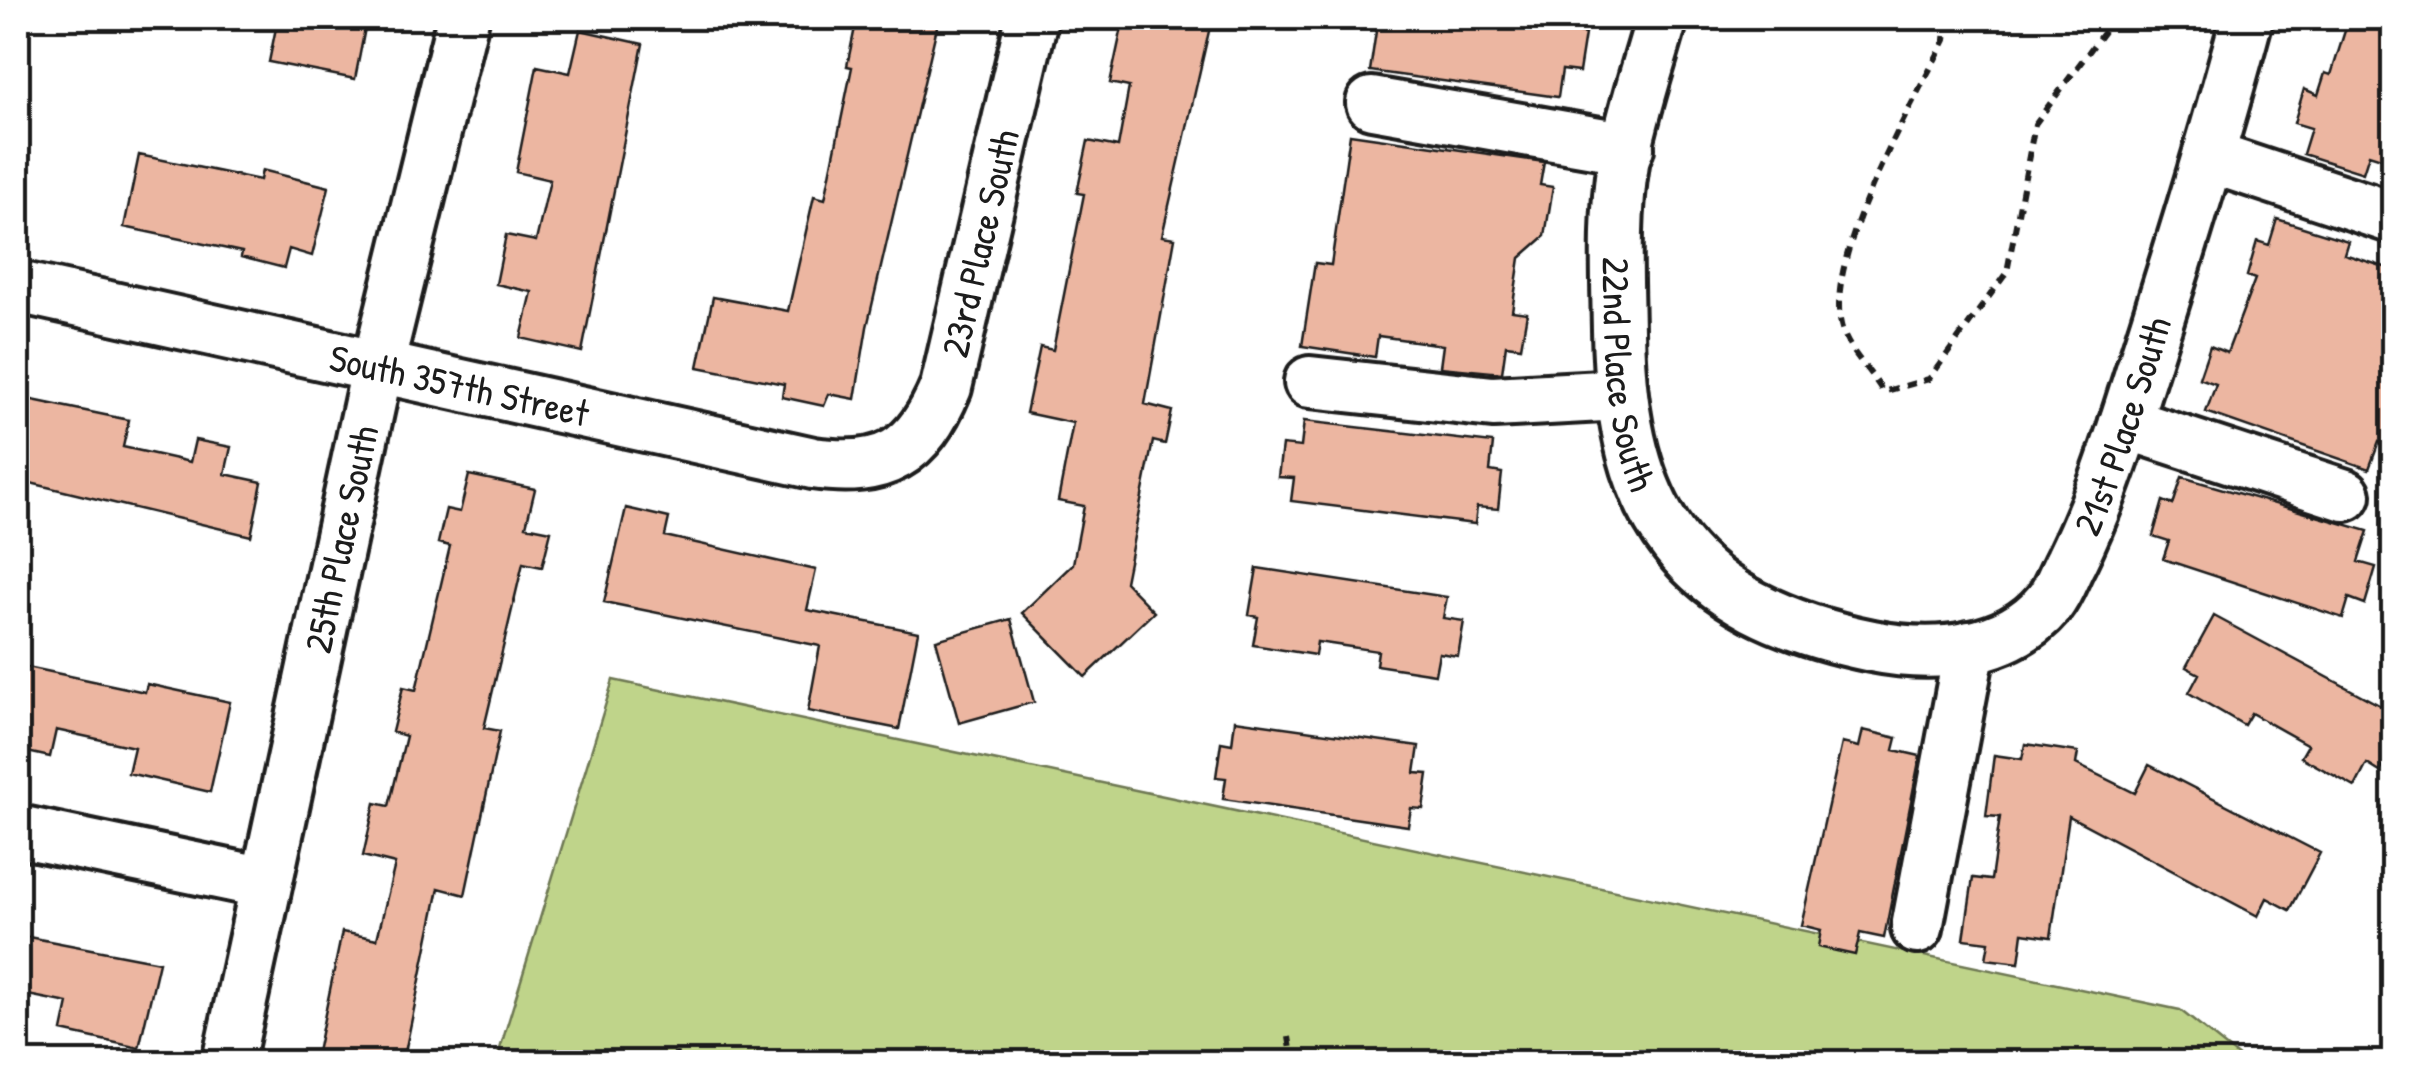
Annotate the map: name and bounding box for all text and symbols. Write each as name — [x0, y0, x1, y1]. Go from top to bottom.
street label: 23rd Place South — [928, 124, 1031, 362]
street label: 22nd Place South — [1591, 257, 1669, 498]
street label: 21st Place South — [2060, 310, 2183, 543]
street label: South 357th Street — [325, 331, 595, 439]
street label: 25th Place South — [291, 421, 390, 657]

